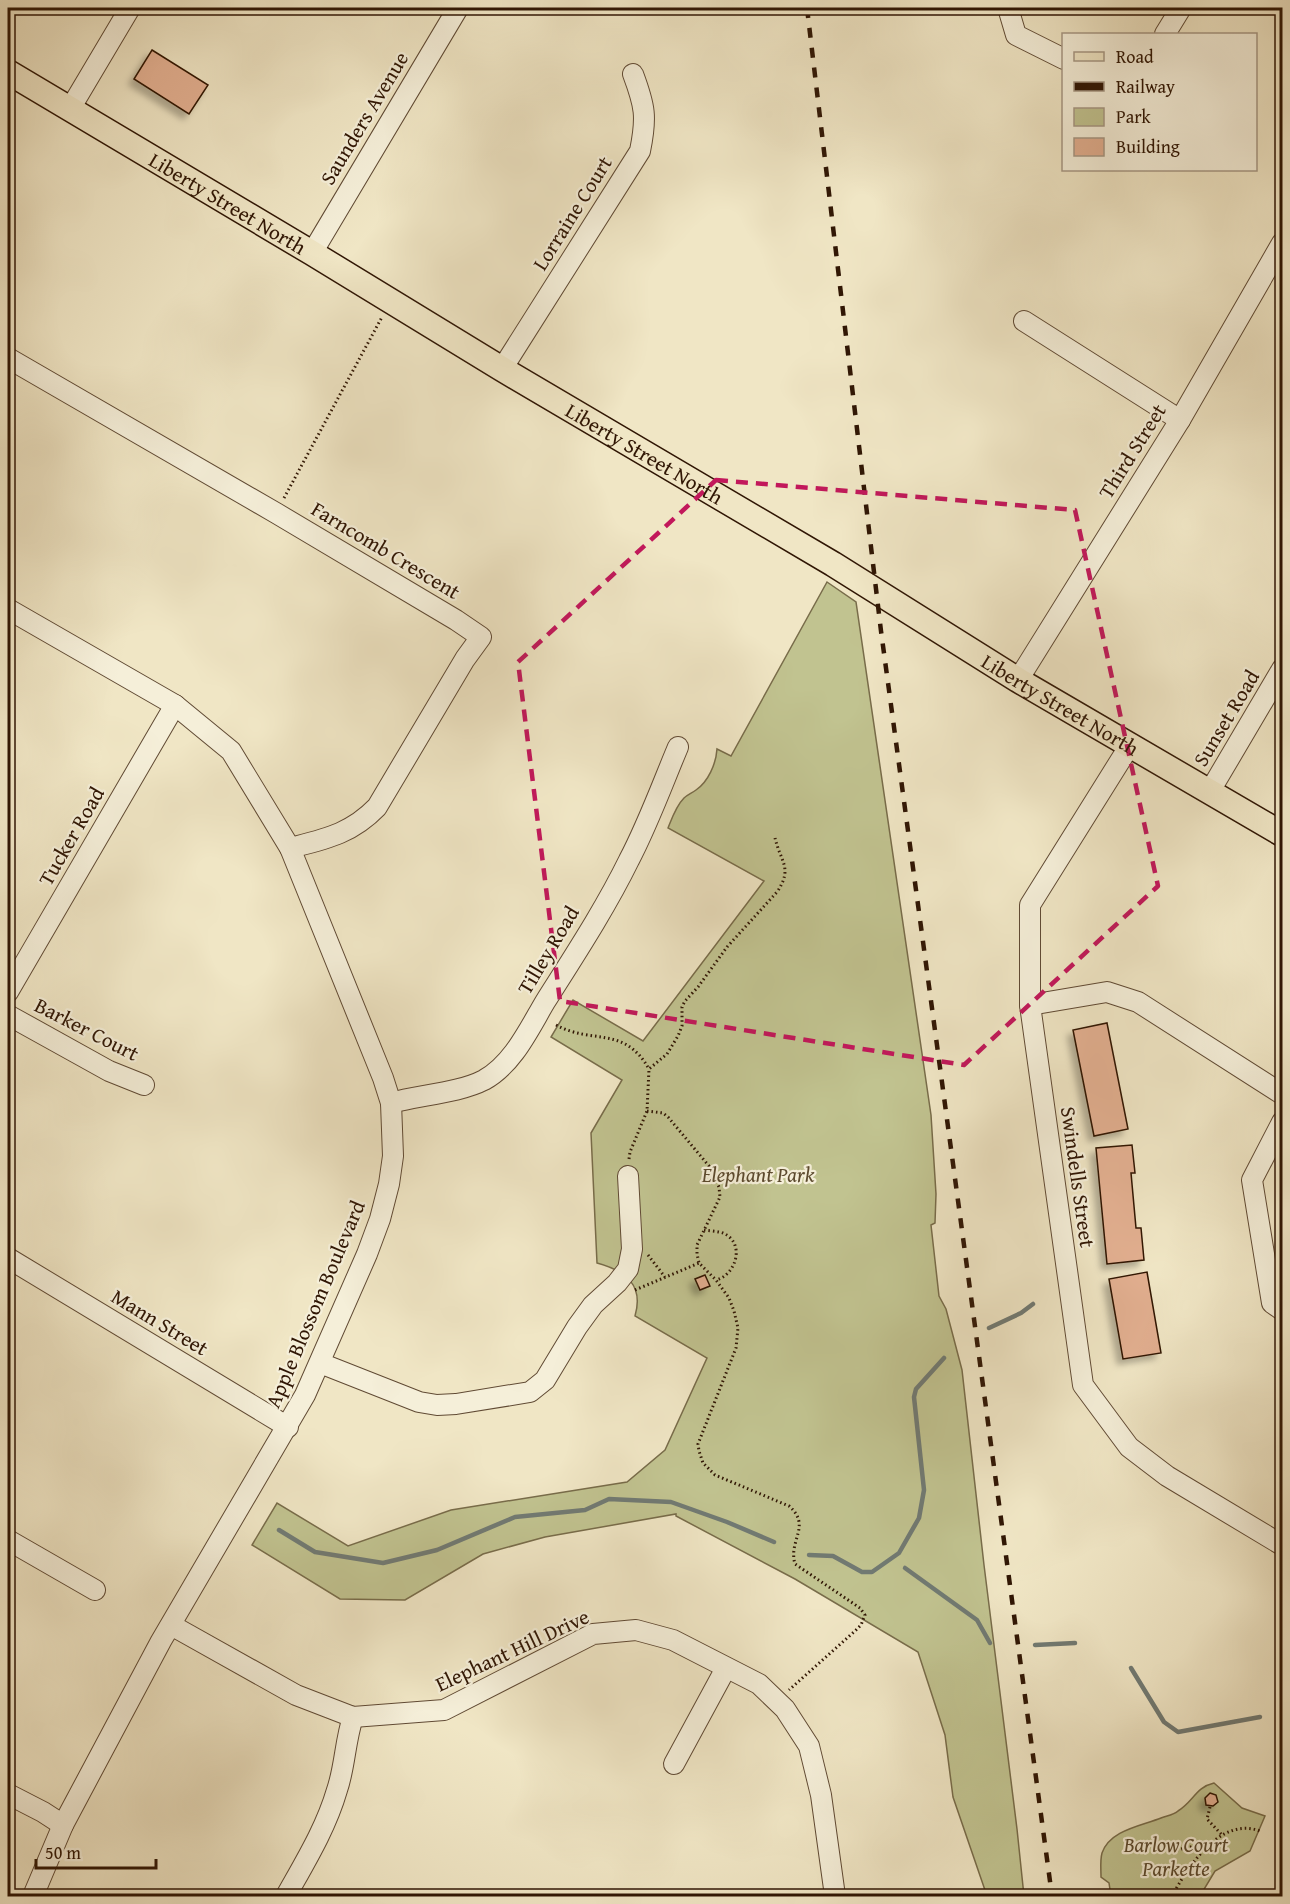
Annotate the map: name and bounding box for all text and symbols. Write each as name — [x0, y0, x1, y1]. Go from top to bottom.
legend — [1062, 33, 1257, 171]
text: Road — [1116, 43, 1154, 70]
street label: Saunders Avenue — [312, 45, 416, 191]
text: Railway — [1116, 73, 1175, 100]
text: Park — [1116, 103, 1152, 130]
text: Building — [1116, 133, 1180, 160]
street label: Liberty Street North — [143, 144, 313, 262]
street label: Lorraine Court — [524, 149, 620, 276]
street label: Liberty Street North — [560, 394, 729, 512]
street label: Third Street — [1091, 397, 1174, 505]
street label: Farncomb Crescent — [306, 493, 467, 607]
street label: Liberty Street North — [976, 646, 1145, 763]
street label: Sunset Road — [1185, 663, 1267, 772]
street label: Tucker Road — [30, 780, 112, 891]
street label: Tilley Road — [509, 899, 587, 1000]
street label: Barker Court — [29, 989, 145, 1069]
street label: Swindells Street — [1053, 1105, 1103, 1250]
park label: Elephant Park — [701, 1159, 815, 1190]
street label: Apple Blossom Boulevard — [257, 1195, 373, 1413]
street label: Mann Street — [106, 1281, 215, 1364]
street label: Elephant Hill Drive — [430, 1601, 594, 1699]
park label: Barlow Court Parkette — [1123, 1829, 1229, 1884]
scale bar — [36, 1832, 156, 1870]
text: 50 m — [45, 1839, 81, 1866]

